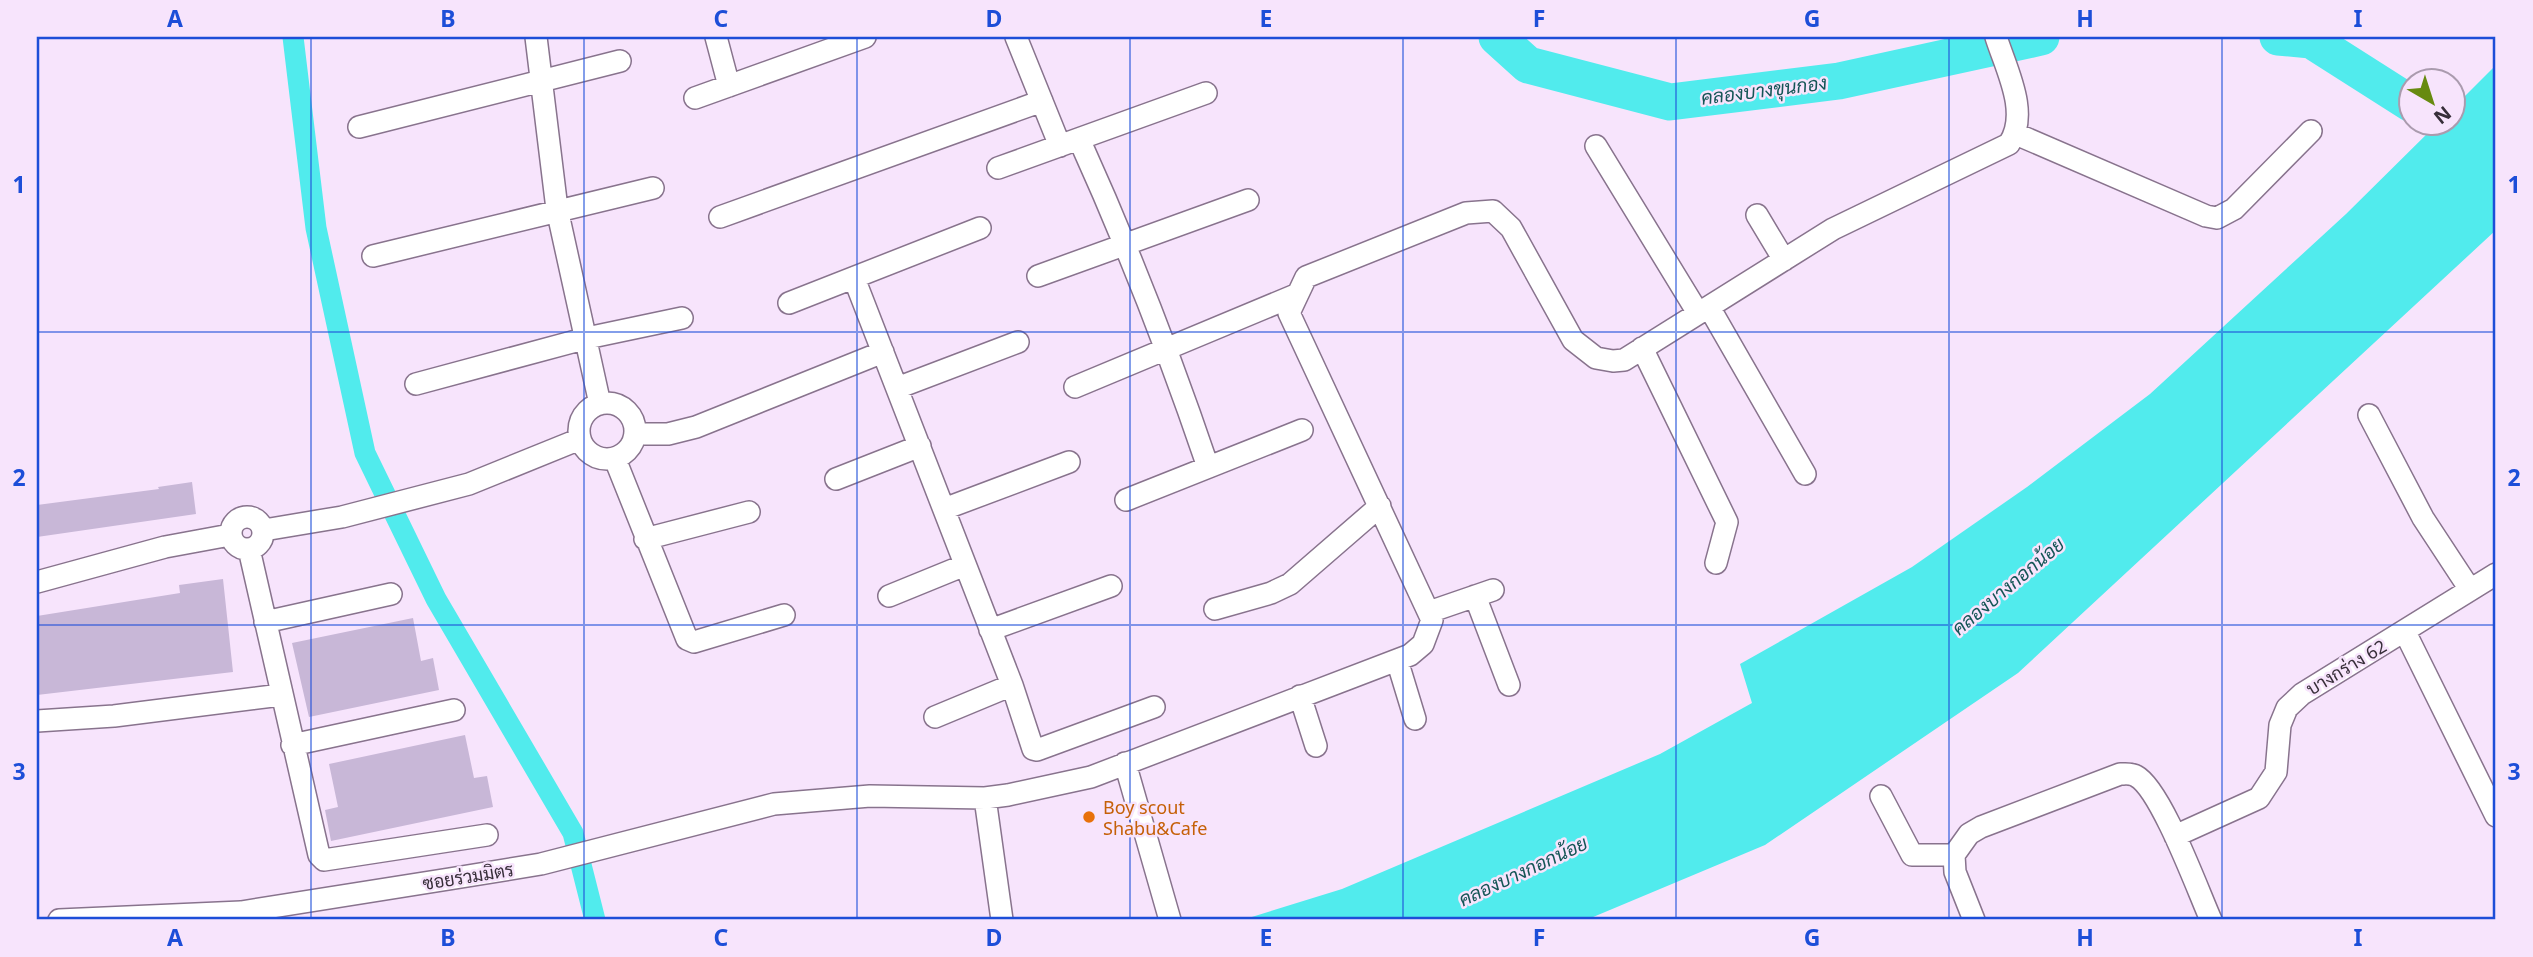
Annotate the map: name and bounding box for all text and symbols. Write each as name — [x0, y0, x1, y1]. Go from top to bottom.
text: A — [167, 2, 183, 34]
text: B — [440, 2, 456, 34]
text: C — [714, 2, 729, 34]
text: D — [986, 2, 1002, 34]
text: E — [1260, 2, 1272, 34]
text: F — [1533, 2, 1545, 34]
text: G — [1804, 2, 1820, 34]
text: H — [2076, 2, 2094, 34]
text: I — [2354, 2, 2363, 34]
north arrow — [2396, 66, 2466, 136]
water label: คลองบางขุนกอง — [1700, 69, 1829, 111]
text: N — [2429, 100, 2457, 130]
text: 1 — [12, 168, 26, 200]
text: 1 — [2507, 168, 2521, 200]
text: 2 — [12, 461, 26, 493]
text: 2 — [2507, 461, 2521, 493]
water label: คลองบางกอกน้อย — [1946, 531, 2070, 641]
street label: บางกร่าง 62 — [2301, 634, 2391, 700]
text: 3 — [12, 755, 26, 787]
text: 3 — [2507, 755, 2521, 787]
place label: Boy scout Shabu&Cafe — [1103, 795, 1207, 840]
marker: Boy scout Shabu&Cafe — [1081, 809, 1097, 825]
water label: คลองบางกอกน้อย — [1454, 830, 1592, 912]
street label: ซอยร่วมมิตร — [421, 857, 515, 895]
text: A — [167, 921, 183, 953]
text: B — [440, 921, 456, 953]
text: C — [714, 921, 729, 953]
text: D — [986, 921, 1002, 953]
text: E — [1260, 921, 1272, 953]
text: F — [1533, 921, 1545, 953]
text: G — [1804, 921, 1820, 953]
text: H — [2076, 921, 2094, 953]
text: I — [2354, 921, 2363, 953]

